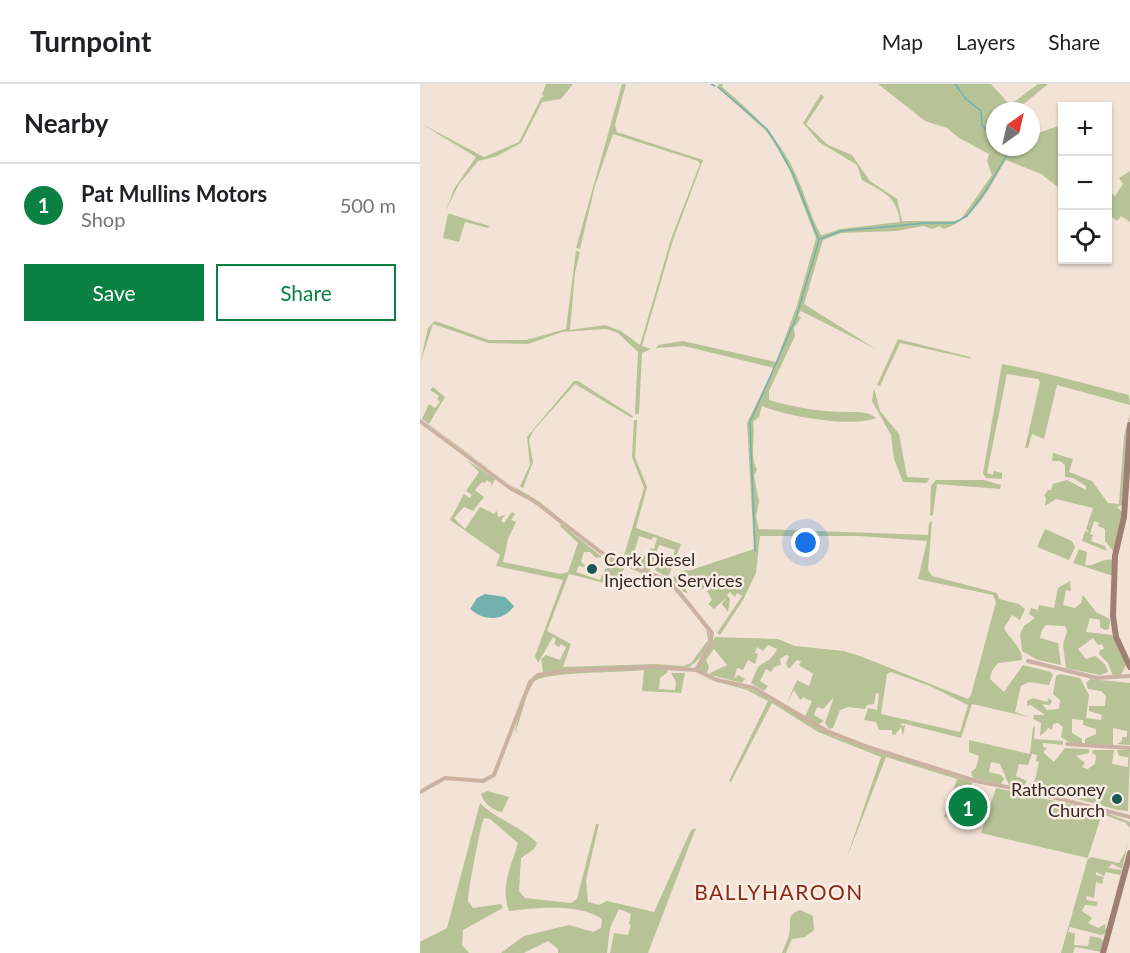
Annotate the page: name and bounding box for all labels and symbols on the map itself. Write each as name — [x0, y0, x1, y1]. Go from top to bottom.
north arrow — [986, 102, 1040, 156]
your location — [791, 528, 820, 557]
place label: Cork Diesel Injection Services — [604, 548, 743, 591]
marker: Cork Diesel Injection Services — [585, 562, 599, 576]
place label: Rathcooney Church — [1011, 778, 1106, 821]
pin: 1 — [948, 784, 988, 830]
marker: Rathcooney Church — [1110, 792, 1124, 806]
district label: BALLYHAROON — [694, 879, 864, 904]

